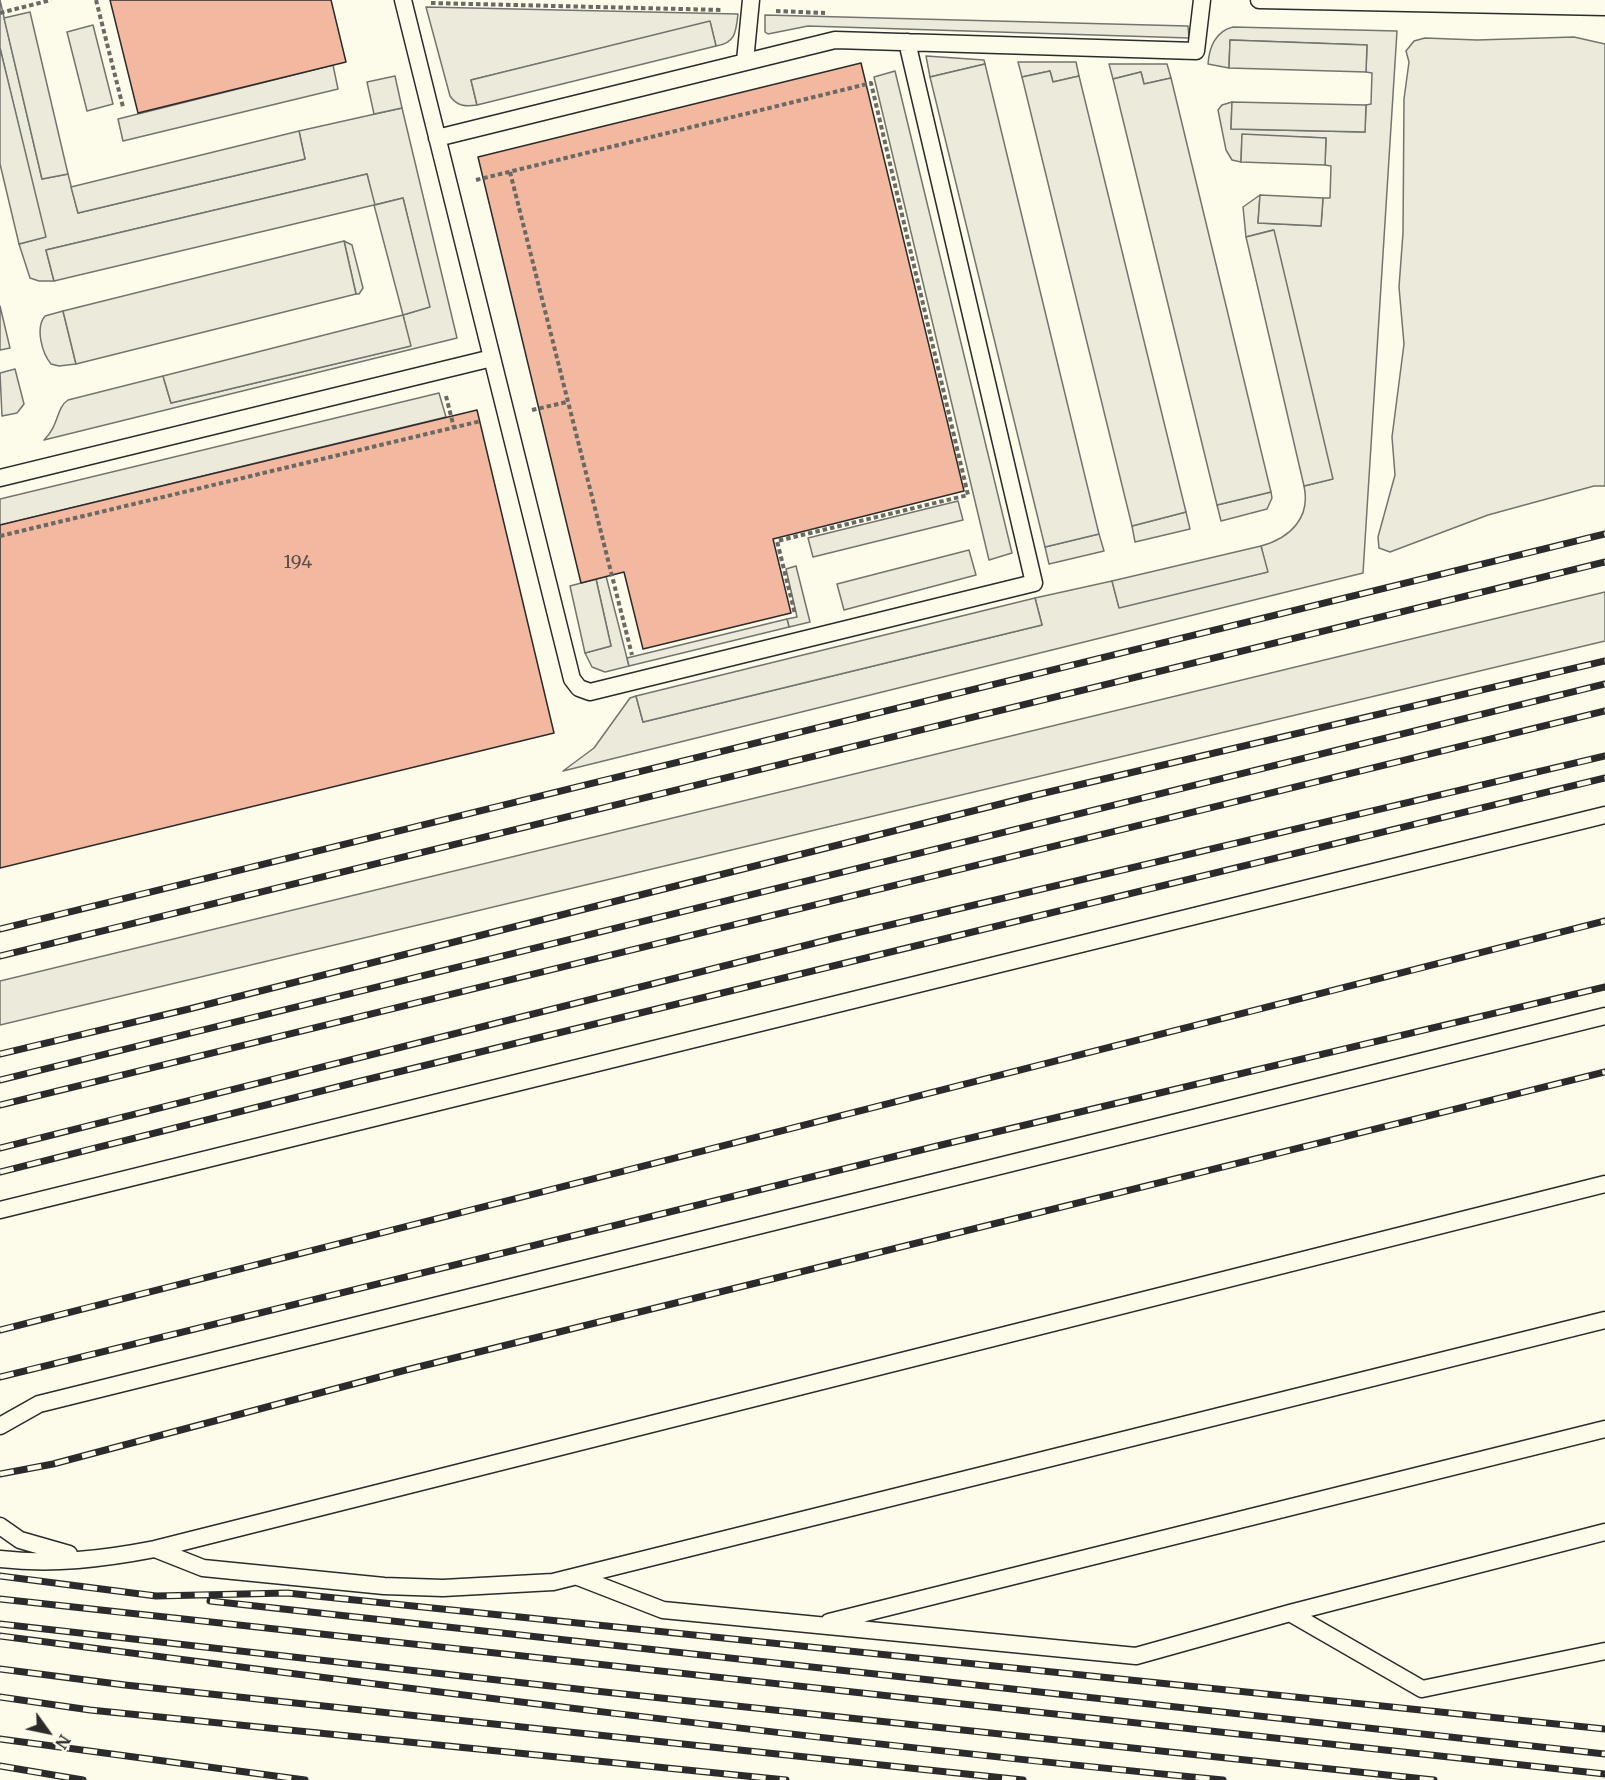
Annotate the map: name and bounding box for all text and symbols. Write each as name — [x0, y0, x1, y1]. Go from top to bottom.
house number: 194 — [284, 552, 312, 574]
north arrow — [18, 1702, 78, 1762]
text: N — [51, 1731, 75, 1753]

